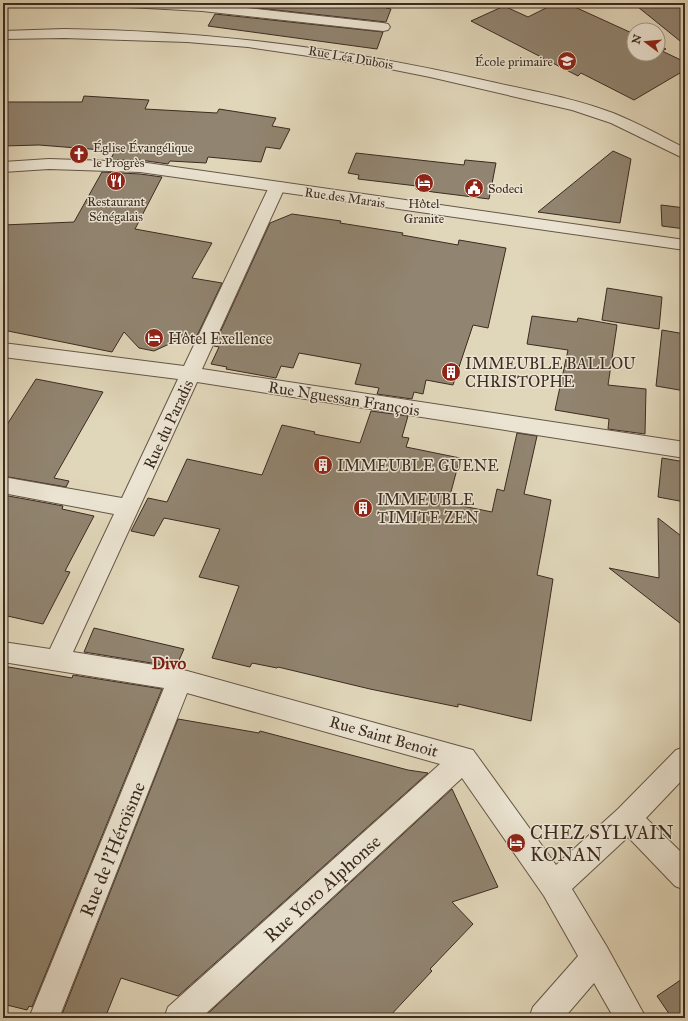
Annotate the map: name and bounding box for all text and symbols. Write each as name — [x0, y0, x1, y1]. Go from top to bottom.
north arrow — [626, 22, 666, 62]
text: N — [629, 32, 645, 46]
street label: Rue Léa Dubois — [307, 43, 395, 73]
school or university icon: École primaire — [556, 50, 578, 72]
place label: École primaire — [475, 53, 554, 70]
place label: Église Évangélique le Progrès — [93, 139, 194, 171]
church icon: Église Évangélique le Progrès — [68, 143, 90, 165]
restaurant icon: Restaurant Sénégalais — [105, 170, 127, 192]
hotel icon: Hôtel Granite — [413, 172, 435, 194]
public building icon: Sodeci — [463, 177, 485, 199]
place label: Sodeci — [488, 181, 524, 197]
street label: Rue des Marais — [304, 184, 386, 212]
place label: Restaurant Sénégalais — [87, 194, 145, 225]
place label: Hôtel Granite — [404, 196, 445, 227]
hotel icon: Hôtel Exellence — [143, 327, 165, 349]
place label: Hôtel Exellence — [168, 329, 273, 348]
place label: IMMEUBLE BALLOU CHRISTOPHE — [465, 354, 636, 391]
building icon: IMMEUBLE BALLOU CHRISTOPHE — [440, 361, 462, 383]
street label: Rue du Paradis — [139, 376, 198, 472]
street label: Rue Nguessan François — [267, 377, 421, 421]
building icon: IMMEUBLE GUENE — [312, 454, 334, 476]
place label: IMMEUBLE GUENE — [337, 456, 499, 475]
place label: IMMEUBLE TIMITE ZEN — [377, 490, 480, 527]
building icon: IMMEUBLE TIMITE ZEN — [352, 497, 374, 519]
district label: Divo — [152, 653, 187, 674]
street label: Rue Saint Benoit — [327, 712, 441, 761]
street label: Rue de l'Héroïsme — [75, 778, 150, 920]
place label: CHEZ SYLVAIN KONAN — [530, 821, 674, 866]
street label: Rue Yoro Alphonse — [259, 830, 386, 947]
hotel icon: CHEZ SYLVAIN KONAN — [505, 832, 527, 854]

